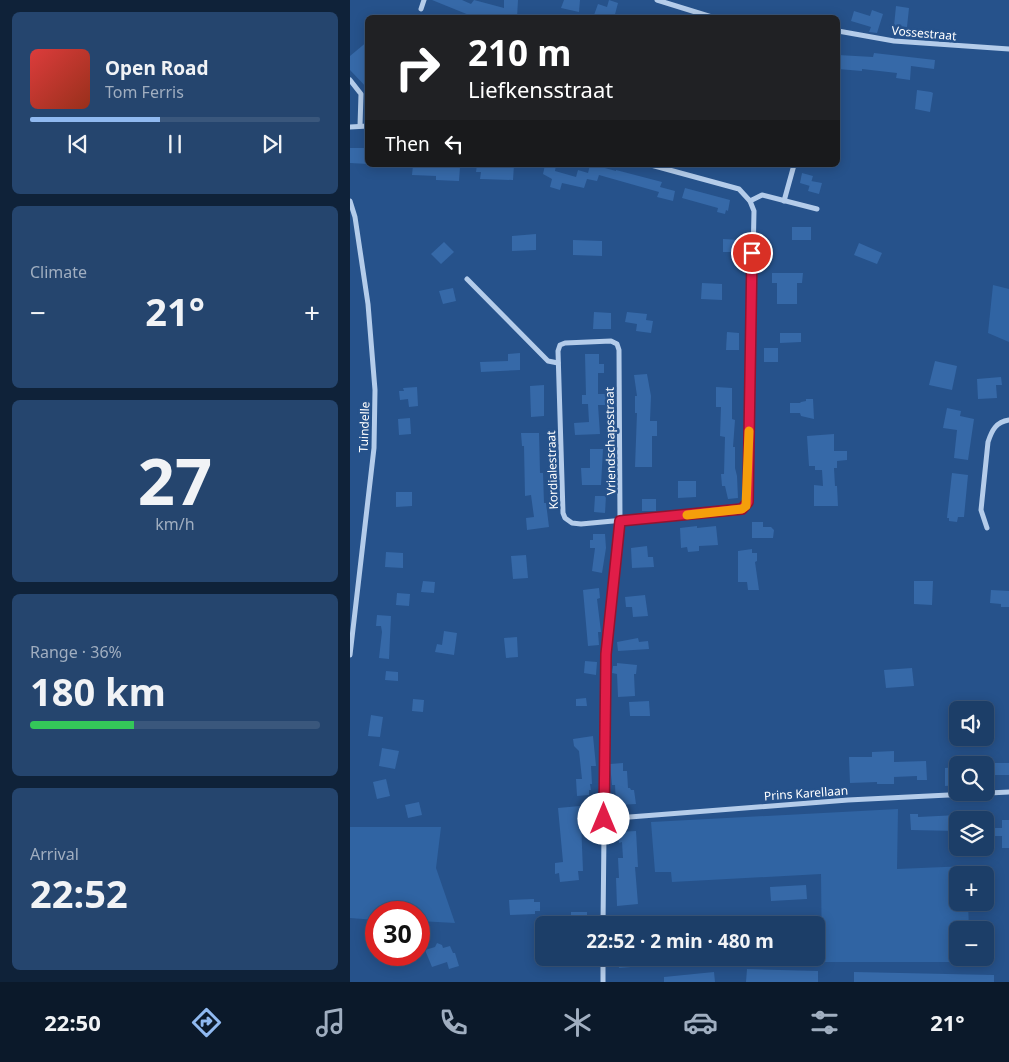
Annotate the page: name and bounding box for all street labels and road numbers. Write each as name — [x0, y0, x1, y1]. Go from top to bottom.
street label: Vossestraat — [891, 22, 958, 44]
street label: Vriendschapsstraat — [601, 386, 619, 495]
street label: Tuindelle — [355, 401, 373, 453]
street label: Kordialestraat — [542, 430, 562, 510]
street label: Prins Karellaan — [763, 782, 849, 804]

